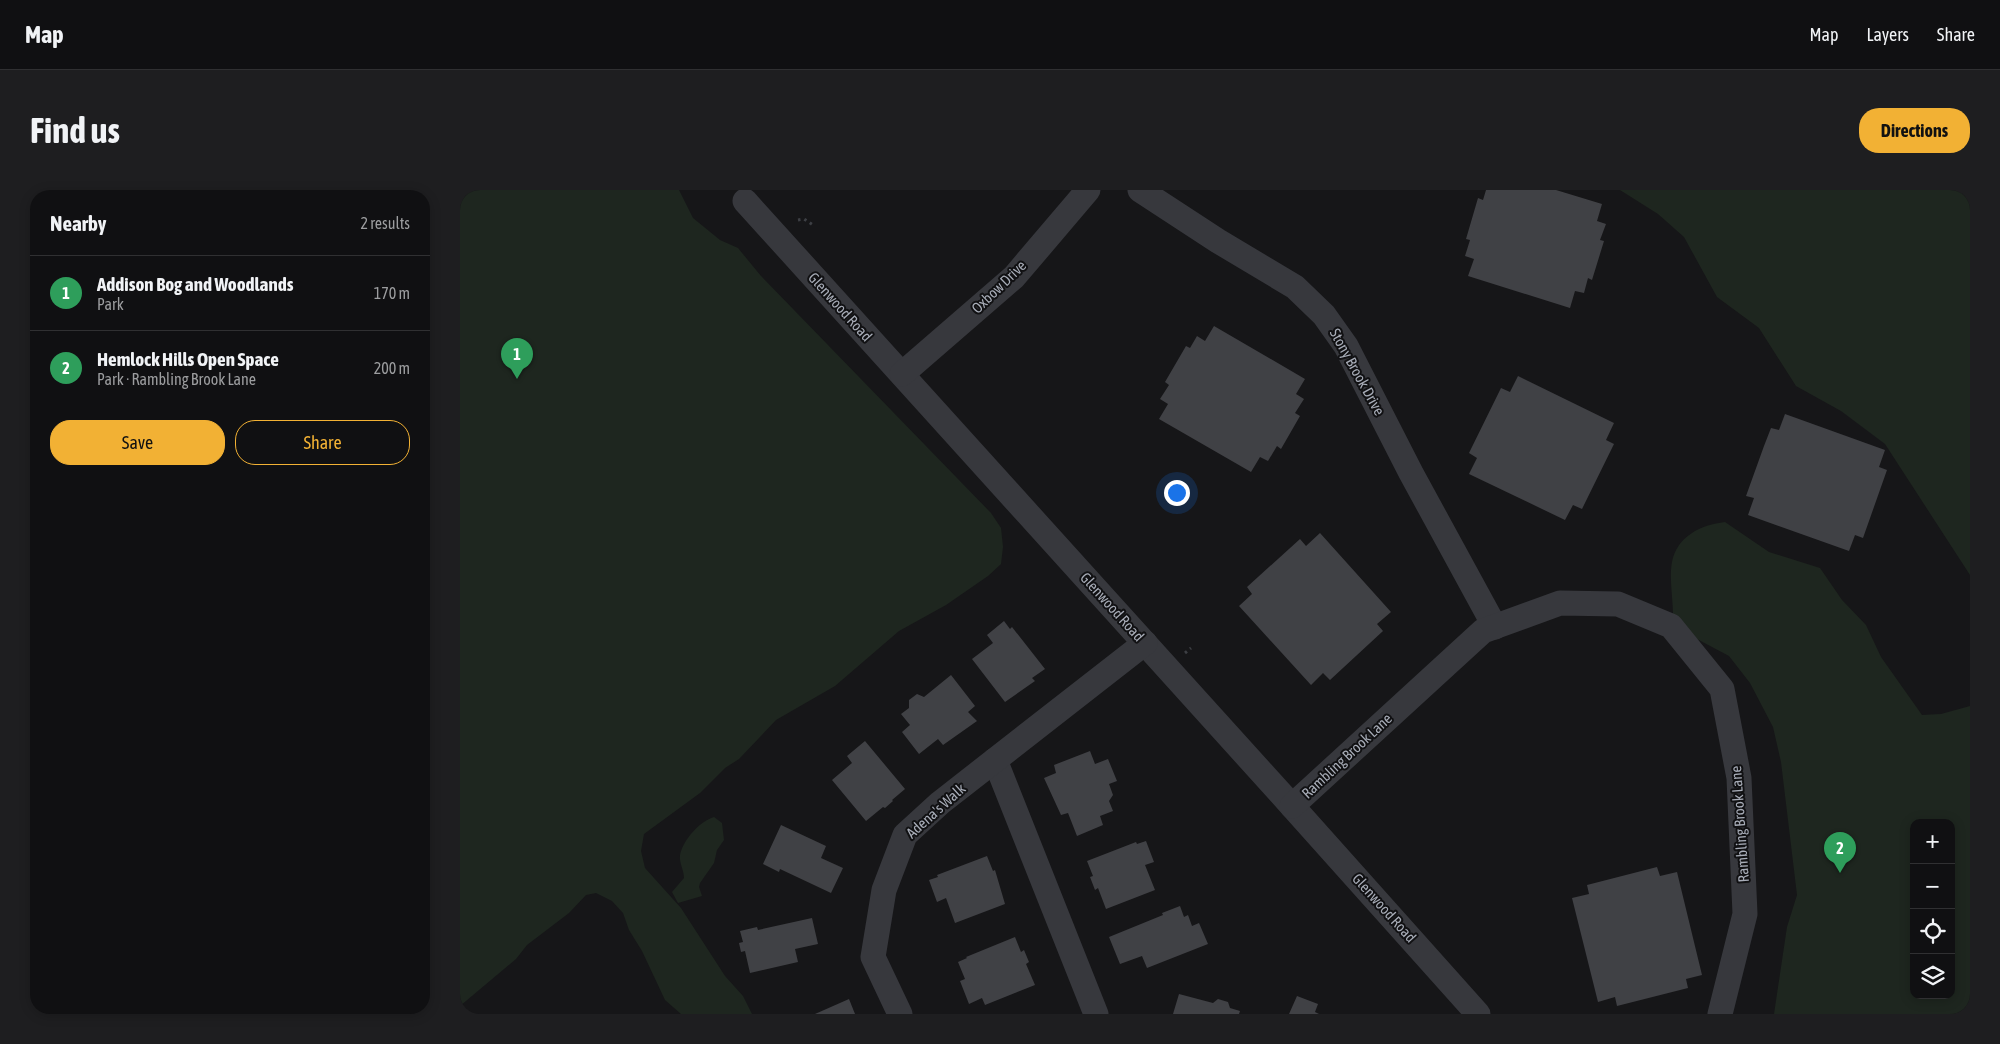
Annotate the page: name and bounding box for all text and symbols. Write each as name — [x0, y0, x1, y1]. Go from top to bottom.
text: Map — [25, 21, 64, 48]
text: Map — [1809, 24, 1838, 45]
text: Layers — [1866, 24, 1909, 45]
text: Share — [1937, 24, 1975, 45]
button: Directions — [1859, 108, 1970, 153]
text: Find us — [30, 110, 120, 150]
text: Nearby — [50, 211, 106, 235]
text: 2 results — [360, 214, 410, 232]
street label: Oxbow Drive — [968, 256, 1029, 317]
street label: Glenwood Road — [805, 269, 876, 345]
text: Addison Bog and Woodlands — [97, 273, 293, 295]
text: 1 — [62, 284, 70, 302]
text: 170 m — [374, 284, 410, 302]
text: Park — [97, 295, 124, 313]
street label: Stony Brook Drive — [1327, 325, 1388, 418]
pin: 1 — [501, 338, 533, 379]
text: Hemlock Hills Open Space — [97, 348, 279, 370]
text: 2 — [62, 359, 70, 377]
text: 200 m — [374, 359, 410, 377]
text: Park · Rambling Brook Lane — [97, 370, 256, 388]
button: Save — [50, 420, 225, 465]
button: Share — [235, 420, 410, 465]
your location — [1164, 480, 1190, 506]
street label: Glenwood Road — [1077, 569, 1148, 645]
street label: Rambling Brook Lane — [1298, 709, 1395, 802]
street label: Rambling Brook Lane — [1727, 765, 1752, 883]
street label: Adena's Walk — [903, 780, 969, 841]
map controls — [1910, 819, 1955, 999]
button: + — [1910, 819, 1955, 864]
pin: 2 — [1824, 832, 1856, 873]
button: − — [1910, 864, 1955, 909]
street label: Glenwood Road — [1349, 870, 1420, 946]
button: locate — [1910, 909, 1955, 954]
button: layers — [1910, 954, 1955, 999]

